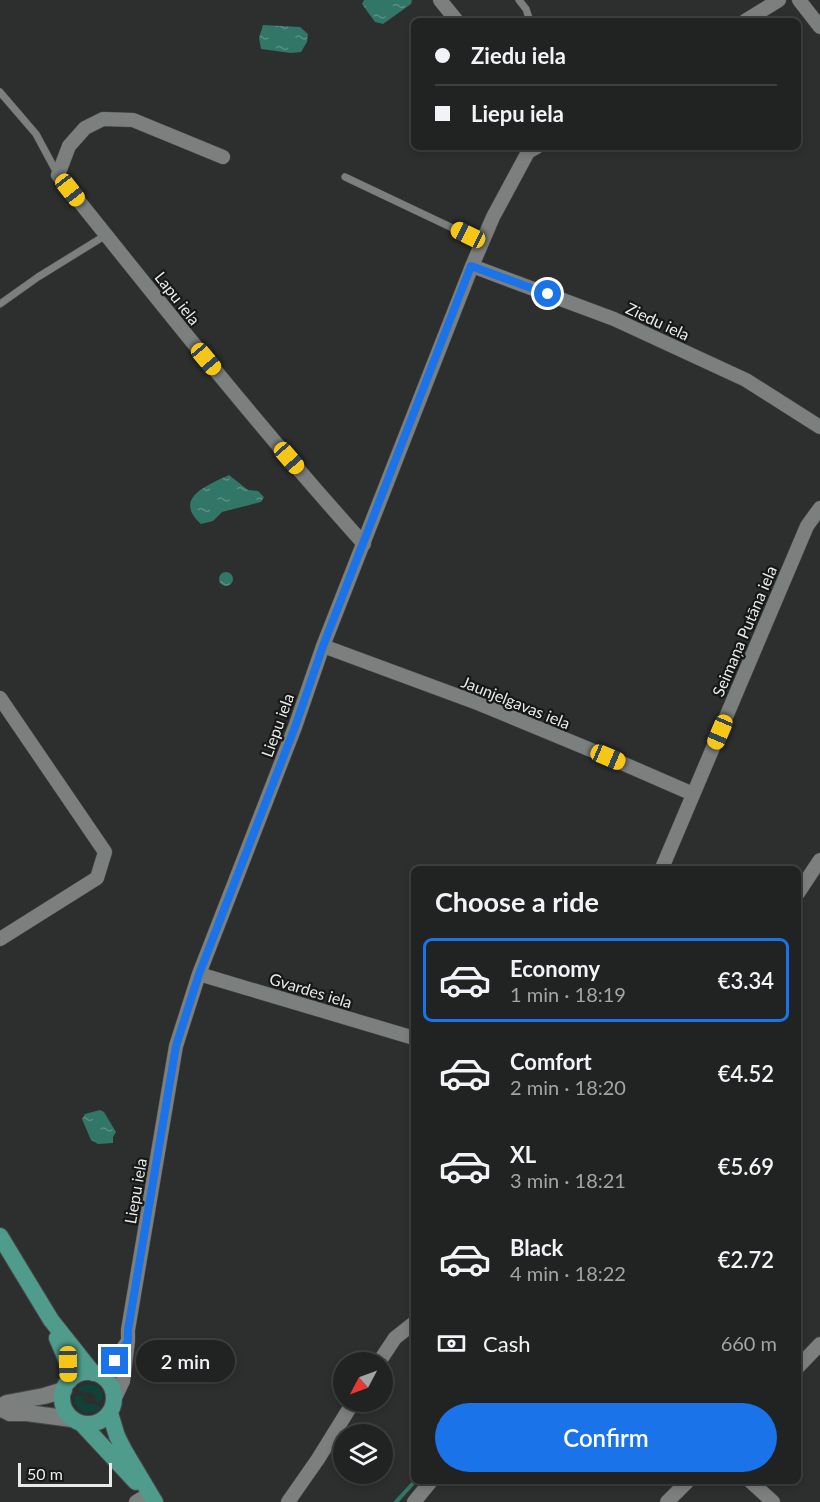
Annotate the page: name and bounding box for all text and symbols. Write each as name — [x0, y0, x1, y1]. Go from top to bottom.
text: Ziedu iela — [471, 42, 566, 69]
text: Liepu iela — [471, 100, 564, 127]
car — [52, 170, 88, 210]
car — [448, 219, 488, 251]
street label: Lapu iela — [151, 268, 205, 328]
route start — [534, 280, 561, 307]
street label: Ziedu iela — [623, 298, 693, 344]
car — [188, 339, 224, 379]
car — [270, 439, 308, 477]
street label: Seimaņa Putāna iela — [708, 563, 780, 699]
street label: Jaunjelgavas iela — [459, 672, 573, 732]
street label: Liepu iela — [257, 690, 297, 760]
car — [705, 712, 735, 752]
car — [588, 742, 628, 772]
text: Choose a ride — [435, 885, 599, 918]
icon: car — [438, 953, 492, 1007]
text: Economy — [510, 955, 600, 982]
text: €3.34 — [718, 967, 774, 994]
street label: Gvardes iela — [267, 968, 355, 1012]
text: 1 min · 18:19 — [510, 982, 626, 1006]
icon: car — [438, 1046, 492, 1100]
text: Comfort — [510, 1048, 592, 1075]
text: €4.52 — [718, 1060, 774, 1087]
text: 2 min · 18:20 — [510, 1075, 626, 1099]
icon: car — [438, 1139, 492, 1193]
text: XL — [510, 1141, 536, 1168]
text: €5.69 — [718, 1153, 774, 1180]
street label: Liepu iela — [120, 1157, 150, 1225]
text: 3 min · 18:21 — [510, 1168, 626, 1192]
icon: car — [438, 1232, 492, 1286]
text: Black — [510, 1234, 563, 1261]
text: €2.72 — [718, 1246, 774, 1273]
text: 4 min · 18:22 — [510, 1261, 626, 1285]
icon: cash — [435, 1327, 468, 1360]
text: Cash — [483, 1330, 530, 1357]
text: 660 m — [721, 1331, 777, 1355]
callout: 2 min — [136, 1340, 235, 1382]
car — [59, 1346, 77, 1382]
route end — [101, 1347, 128, 1374]
text: 2 min — [161, 1349, 210, 1373]
north arrow — [333, 1352, 393, 1412]
map controls — [333, 1352, 393, 1484]
button: Confirm — [435, 1403, 777, 1472]
button: layers — [333, 1424, 393, 1484]
scale bar — [18, 1460, 112, 1488]
text: 50 m — [27, 1464, 63, 1483]

